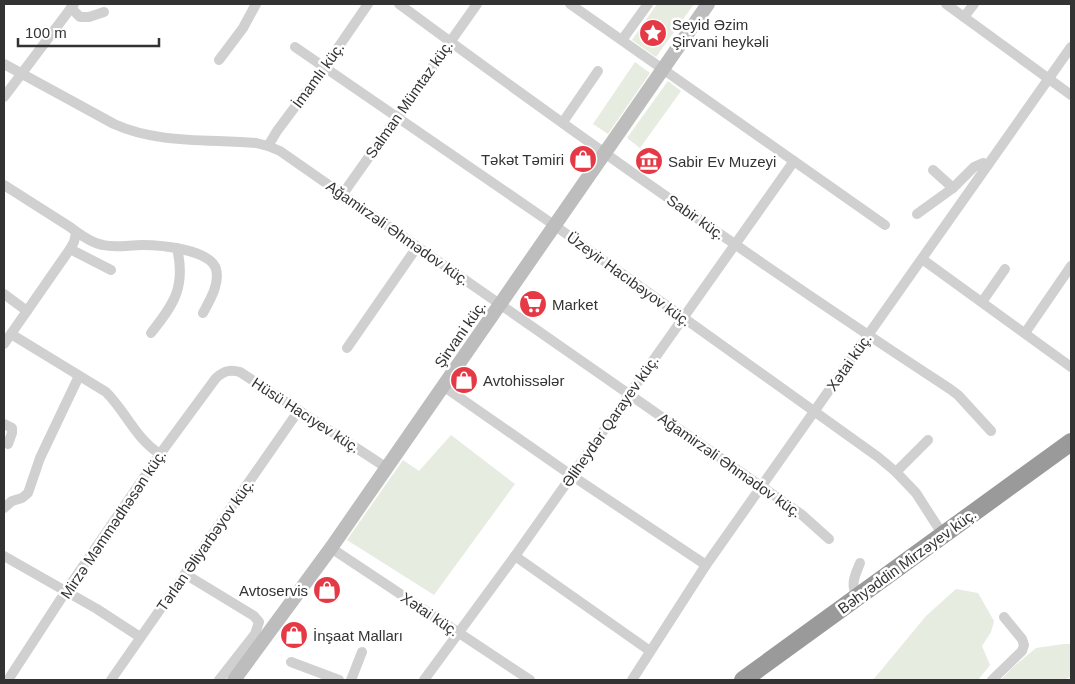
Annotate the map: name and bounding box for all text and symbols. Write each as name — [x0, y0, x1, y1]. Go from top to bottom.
scale bar — [18, 15, 159, 47]
place label: Seyid Əzim Şirvani heykəli — [672, 16, 769, 50]
place icon: Seyid Əzim Şirvani heykəli — [638, 18, 668, 48]
text: 100 m — [25, 24, 67, 41]
street label: Salman Mümtaz küç. — [362, 37, 456, 161]
street label: İmamlı küç. — [289, 39, 347, 111]
shop icon: Təkət Təmiri — [568, 144, 598, 174]
museum icon: Sabir Ev Muzeyi — [634, 146, 664, 176]
place label: Təkət Təmiri — [481, 151, 564, 168]
place label: Sabir Ev Muzeyi — [668, 153, 776, 170]
street label: Ağamirzəli Əhmədov küç. — [323, 177, 473, 289]
street label: Sabir küç. — [664, 191, 728, 243]
street label: Üzeyir Hacıbəyov küç. — [564, 228, 694, 330]
supermarket icon: Market — [518, 289, 548, 319]
place label: Market — [552, 296, 599, 313]
street label: Şirvani küç. — [431, 297, 489, 371]
street label: Xətai küç. — [823, 330, 875, 394]
street label: Əliheydər Qarayev küç. — [558, 352, 662, 490]
shop icon: Avtohissələr — [449, 365, 479, 395]
place label: Avtohissələr — [483, 372, 564, 389]
street label: Hüsü Hacıyev küç. — [249, 374, 363, 456]
street label: Ağamirzəli Əhmədov küç. — [655, 409, 805, 521]
street label: Mirzə Məmmədhəsən küç. — [57, 446, 169, 602]
street label: Tərlan Əliyarbəyov küç. — [153, 476, 257, 614]
street label: Bəhyəddin Mirzəyev küç. — [835, 505, 979, 617]
shop icon: Avtoservis — [312, 575, 342, 605]
place label: Avtoservis — [239, 582, 308, 599]
street label: Xətai küç. — [398, 589, 462, 639]
shop icon: İnşaat Malları — [279, 620, 309, 650]
place label: İnşaat Malları — [313, 627, 403, 644]

